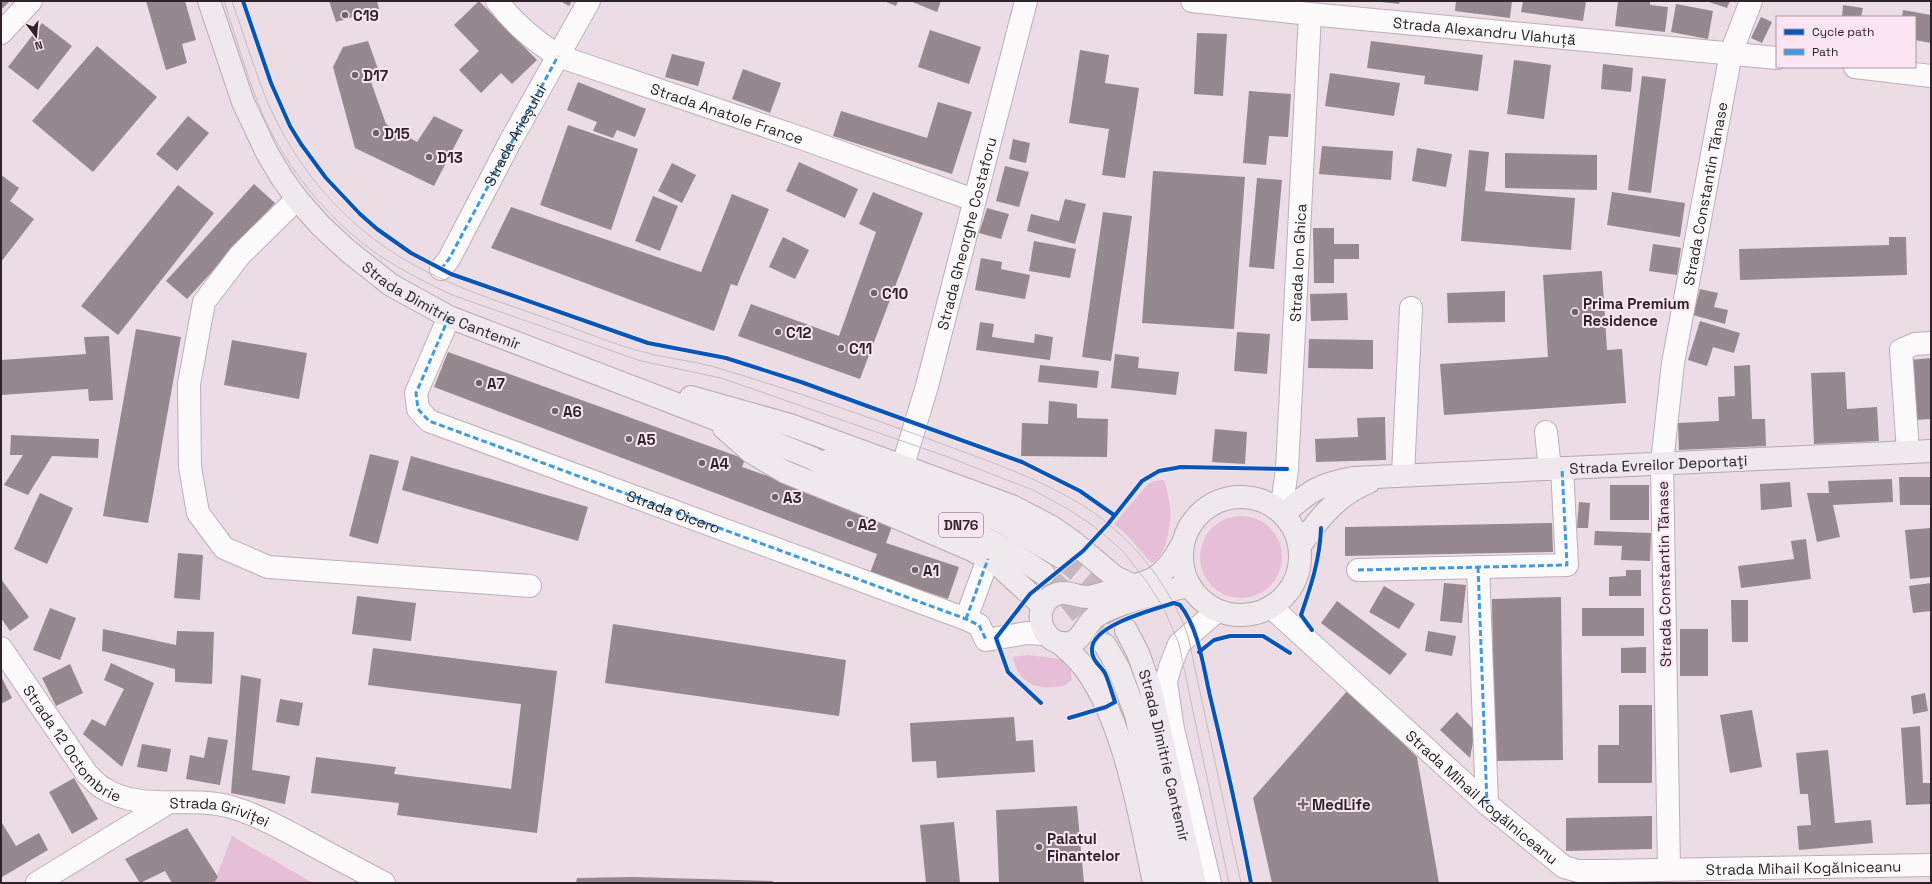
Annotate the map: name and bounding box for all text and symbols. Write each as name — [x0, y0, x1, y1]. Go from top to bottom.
place label: C19 — [353, 6, 379, 25]
marker: C19 — [340, 10, 350, 20]
street label: Strada Alexandru Vlahuță — [1392, 12, 1577, 49]
north arrow — [16, 16, 56, 56]
legend — [1776, 16, 1916, 68]
text: Cycle path — [1812, 24, 1874, 40]
text: N — [33, 38, 44, 53]
text: Path — [1812, 44, 1838, 60]
place label: D17 — [363, 66, 388, 85]
marker: D17 — [350, 70, 360, 80]
street label: Strada Anatole France — [648, 78, 806, 148]
street label: Strada Arieșului — [479, 81, 550, 189]
street label: Strada Constantin Tănase — [1678, 100, 1731, 287]
place label: D15 — [384, 124, 410, 143]
marker: D15 — [371, 128, 381, 138]
street label: Strada Gheorghe Costaforu — [932, 135, 1000, 332]
place label: D13 — [437, 148, 463, 167]
marker: D13 — [424, 152, 434, 162]
street label: Strada Ion Ghica — [1285, 203, 1310, 322]
street label: Strada Dimitrie Cantemir — [359, 257, 524, 353]
place label: C10 — [882, 284, 908, 303]
marker: C10 — [869, 288, 879, 298]
place label: Prima Premium Residence — [1583, 294, 1690, 330]
marker: Prima Premium Residence — [1570, 307, 1580, 317]
place label: C12 — [786, 323, 811, 342]
marker: C12 — [773, 327, 783, 337]
place label: C11 — [849, 339, 872, 358]
marker: C11 — [836, 343, 846, 353]
place label: A7 — [487, 374, 505, 393]
marker: A7 — [474, 378, 484, 388]
place label: A6 — [563, 402, 582, 421]
marker: A6 — [550, 406, 560, 416]
place label: A5 — [637, 430, 656, 449]
marker: A5 — [624, 434, 634, 444]
street label: Strada Evreilor Deportaţi — [1569, 450, 1748, 477]
place label: A4 — [710, 454, 730, 473]
marker: A4 — [697, 458, 707, 468]
street label: Strada Constantin Tănase — [1653, 481, 1675, 667]
street label: Strada Cicero — [624, 485, 723, 537]
place label: A3 — [783, 488, 802, 507]
marker: A3 — [770, 492, 780, 502]
road number: DN76 — [939, 513, 983, 537]
place label: A2 — [858, 515, 877, 534]
marker: A2 — [845, 519, 855, 529]
place label: A1 — [923, 561, 939, 580]
marker: A1 — [910, 565, 920, 575]
street label: Strada Dimitrie Cantemir — [1135, 667, 1195, 844]
street label: Strada 12 Octombrie — [19, 681, 124, 805]
street label: Strada Mihail Kogălniceanu — [1402, 725, 1562, 868]
street label: Strada Griviței — [169, 793, 273, 830]
place label: MedLife — [1312, 795, 1371, 814]
marker: MedLife — [1297, 798, 1309, 810]
place label: Palatul Finantelor — [1047, 829, 1120, 865]
marker: Palatul Finantelor — [1034, 842, 1044, 852]
street label: Strada Mihail Kogălniceanu — [1706, 856, 1902, 879]

